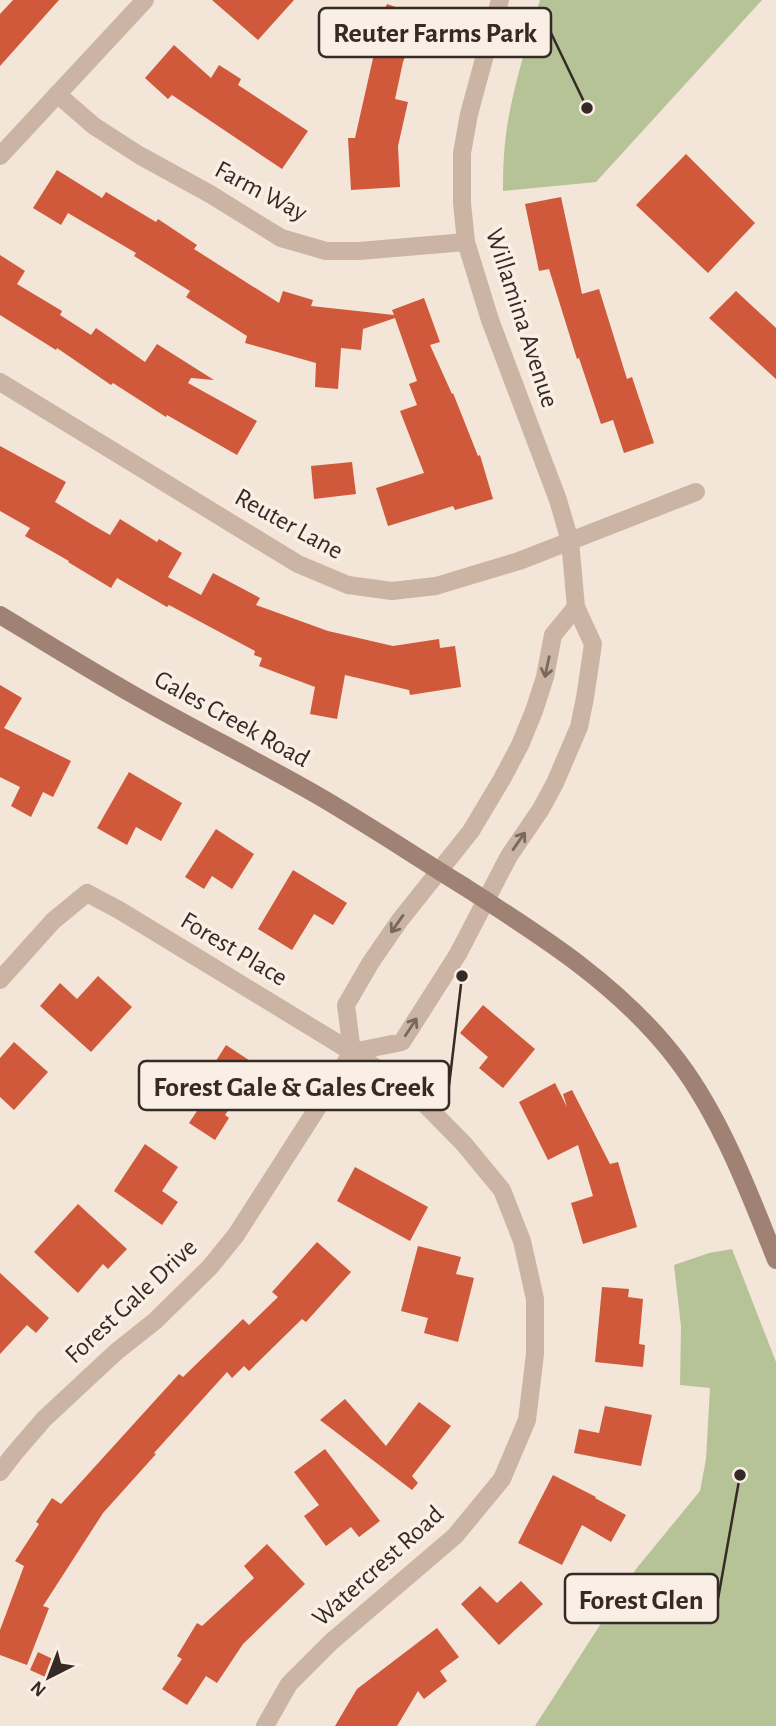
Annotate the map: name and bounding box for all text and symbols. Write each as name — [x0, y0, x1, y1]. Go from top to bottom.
callout: Reuter Farms Park — [319, 8, 551, 57]
text: Reuter Farms Park — [333, 20, 537, 48]
street label: Farm Way — [211, 156, 311, 226]
street label: Willamina Avenue — [481, 225, 563, 411]
street label: Reuter Lane — [231, 484, 347, 564]
one-way arrow — [540, 655, 553, 678]
street label: Gales Creek Road — [150, 666, 314, 772]
one-way arrow — [512, 832, 526, 851]
street label: Forest Place — [176, 907, 292, 991]
one-way arrow — [390, 914, 404, 933]
one-way arrow — [404, 1018, 418, 1037]
callout: Forest Gale & Gales Creek — [139, 1061, 449, 1110]
text: Forest Gale & Gales Creek — [153, 1074, 435, 1102]
street label: Forest Gale Drive — [60, 1234, 202, 1368]
street label: Watercrest Road — [308, 1501, 448, 1631]
callout: Forest Glen — [565, 1574, 718, 1623]
text: Forest Glen — [579, 1587, 703, 1615]
north arrow — [14, 1642, 84, 1712]
text: N — [27, 1677, 50, 1700]

